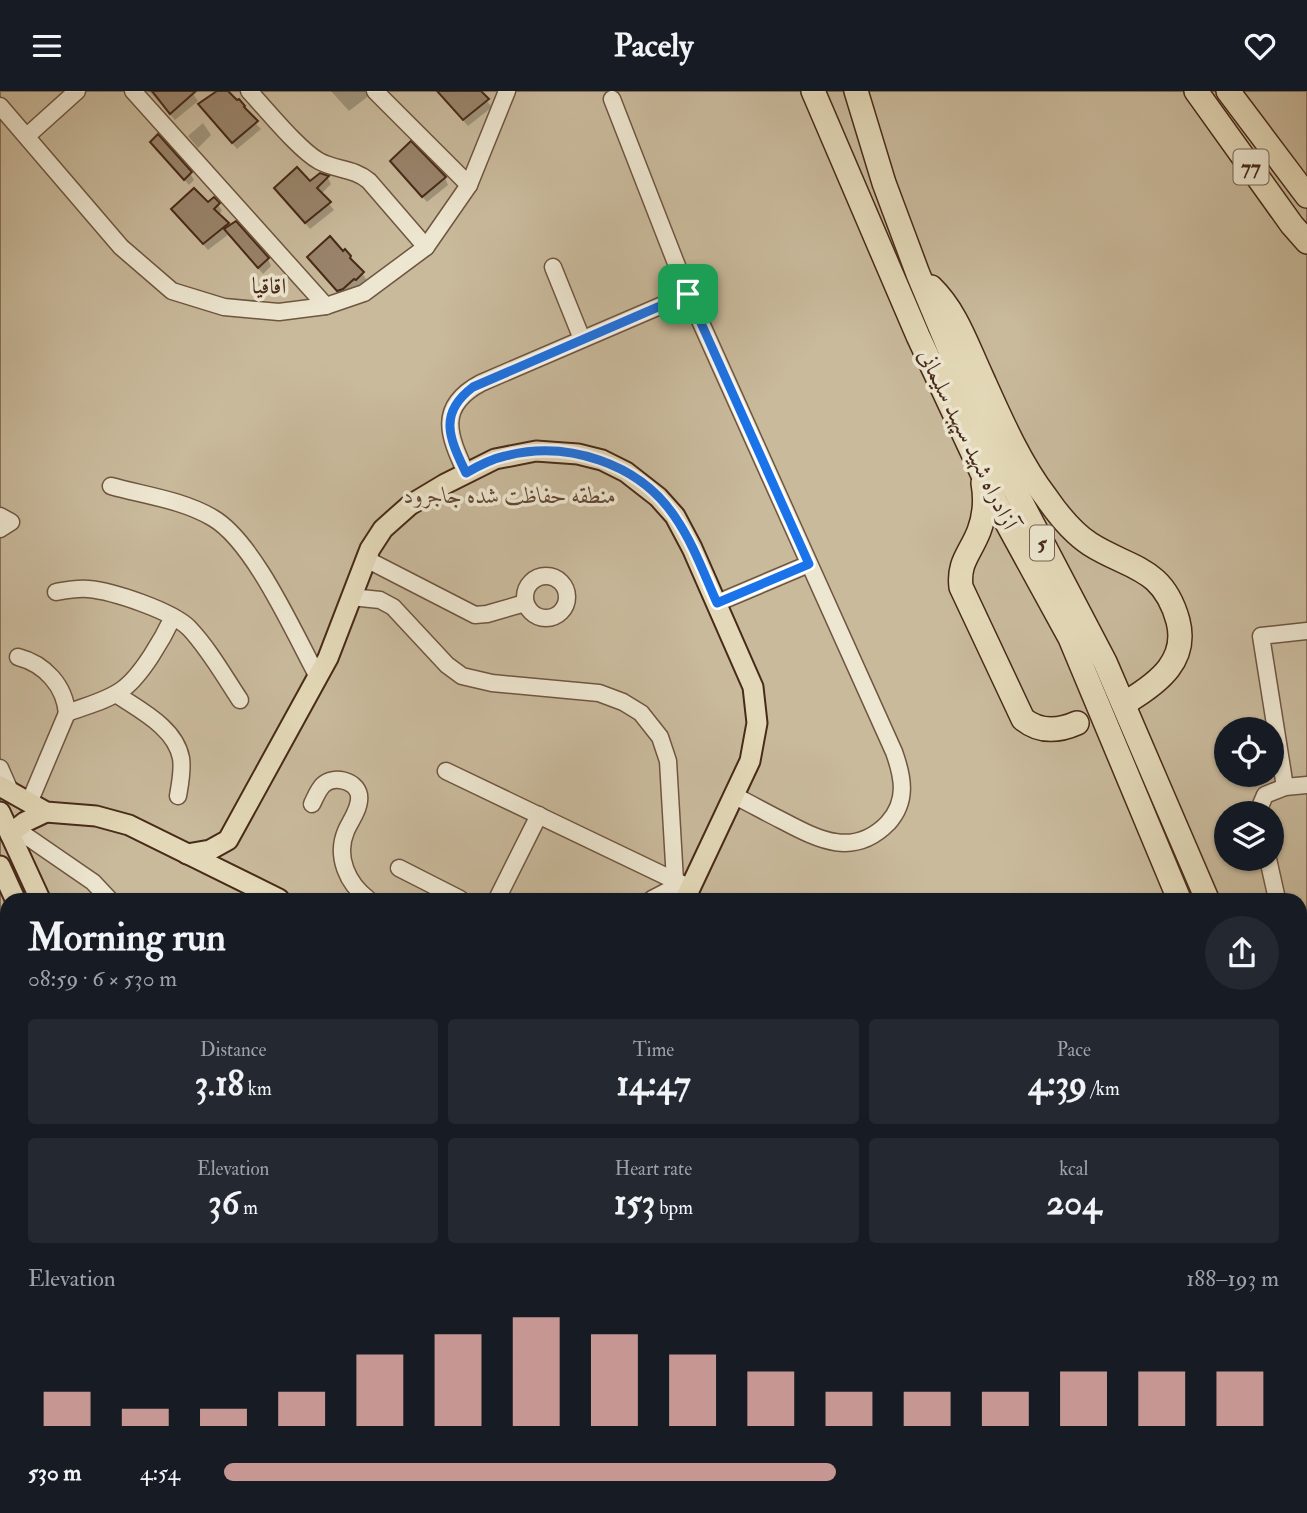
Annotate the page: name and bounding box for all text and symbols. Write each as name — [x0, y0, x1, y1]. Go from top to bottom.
text: Pacely — [614, 26, 693, 66]
icon: menu — [28, 27, 66, 65]
icon: heart — [1241, 27, 1279, 65]
road number: 77 — [1234, 149, 1268, 185]
pin — [658, 264, 718, 324]
street label: اقاقیا — [251, 271, 287, 301]
icon: arrive — [669, 275, 707, 313]
street label: آزادراه شهید سپهبد سلیمانی — [911, 344, 1026, 537]
park label: منطقه حفاظت شده جاجرود — [404, 481, 616, 510]
road number: 5 — [1030, 525, 1054, 561]
map controls — [1214, 717, 1284, 871]
button: locate — [1214, 717, 1284, 787]
button: layers — [1214, 801, 1284, 871]
text: Morning run — [28, 914, 226, 962]
button: share — [1205, 916, 1279, 990]
text: 08:59 · 6 × 530 m — [28, 964, 177, 993]
text: Distance — [200, 1038, 266, 1062]
text: Time — [633, 1038, 674, 1062]
text: Pace — [1057, 1038, 1091, 1062]
text: 3.18 — [195, 1062, 244, 1106]
text: 14:47 — [616, 1062, 691, 1106]
text: 4:39 — [1028, 1062, 1087, 1106]
text: km — [244, 1077, 272, 1101]
text: /km — [1087, 1077, 1120, 1101]
text: Elevation — [197, 1157, 269, 1181]
text: Heart rate — [615, 1157, 692, 1181]
text: kcal — [1059, 1157, 1088, 1181]
text: 36 — [208, 1181, 239, 1225]
text: 153 — [614, 1181, 655, 1225]
text: 204 — [1047, 1181, 1101, 1225]
text: m — [239, 1196, 258, 1220]
text: bpm — [655, 1196, 693, 1220]
text: Elevation — [28, 1264, 116, 1293]
text: 188–193 m — [1186, 1264, 1279, 1293]
text: 530 m — [28, 1458, 81, 1487]
text: 4:54 — [140, 1458, 180, 1487]

